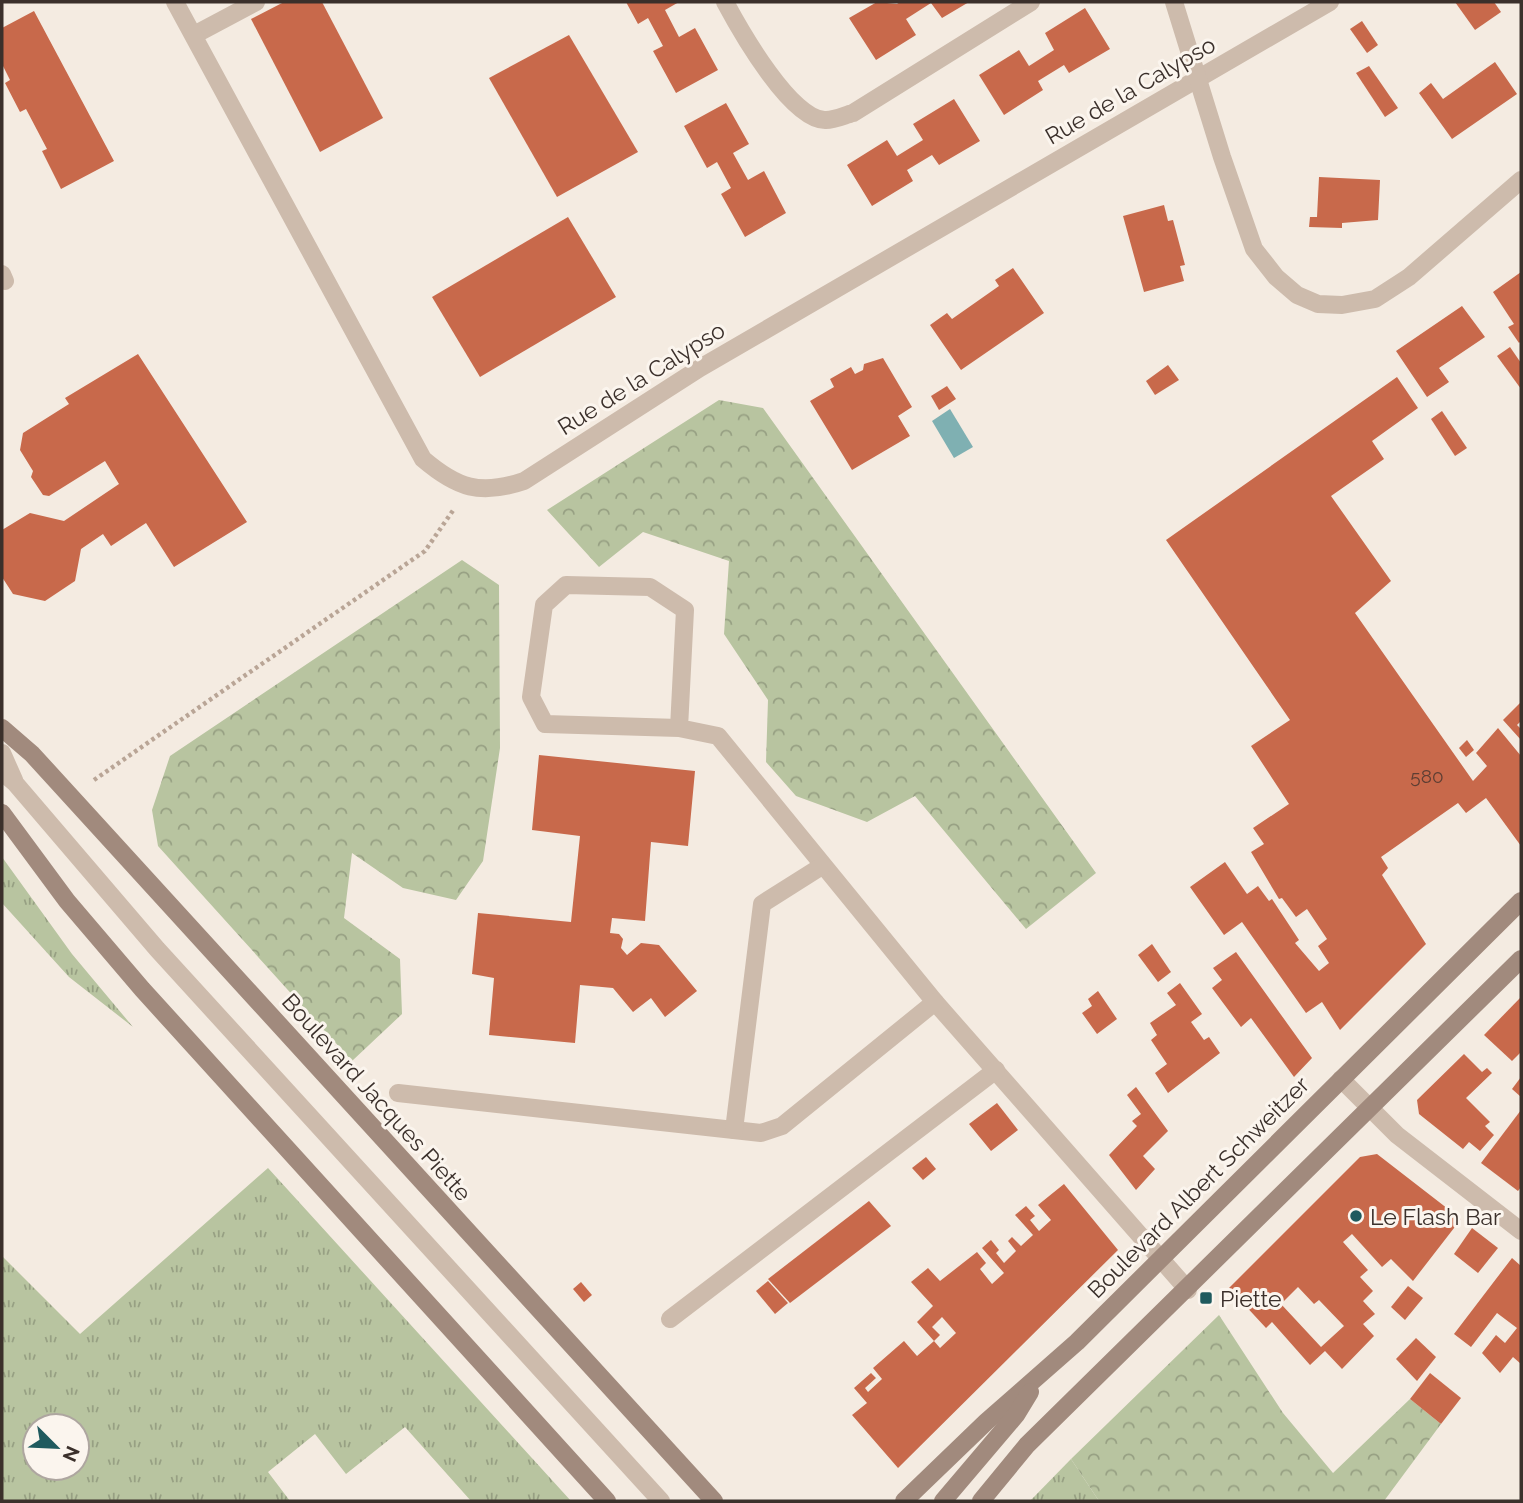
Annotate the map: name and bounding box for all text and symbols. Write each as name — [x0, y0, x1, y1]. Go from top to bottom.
street label: Rue de la Calypso — [1040, 30, 1220, 150]
street label: Rue de la Calypso — [552, 316, 730, 440]
house number: 580 — [1410, 765, 1444, 787]
street label: Boulevard Jacques Piette — [277, 988, 477, 1206]
street label: Boulevard Albert Schweitzer — [1082, 1071, 1314, 1303]
place label: Le Flash Bar — [1370, 1203, 1501, 1230]
marker: Le Flash Bar — [1348, 1208, 1364, 1224]
place label: Piette — [1220, 1285, 1281, 1312]
marker: Piette — [1198, 1290, 1214, 1306]
north arrow — [21, 1412, 91, 1482]
text: N — [59, 1443, 85, 1465]

